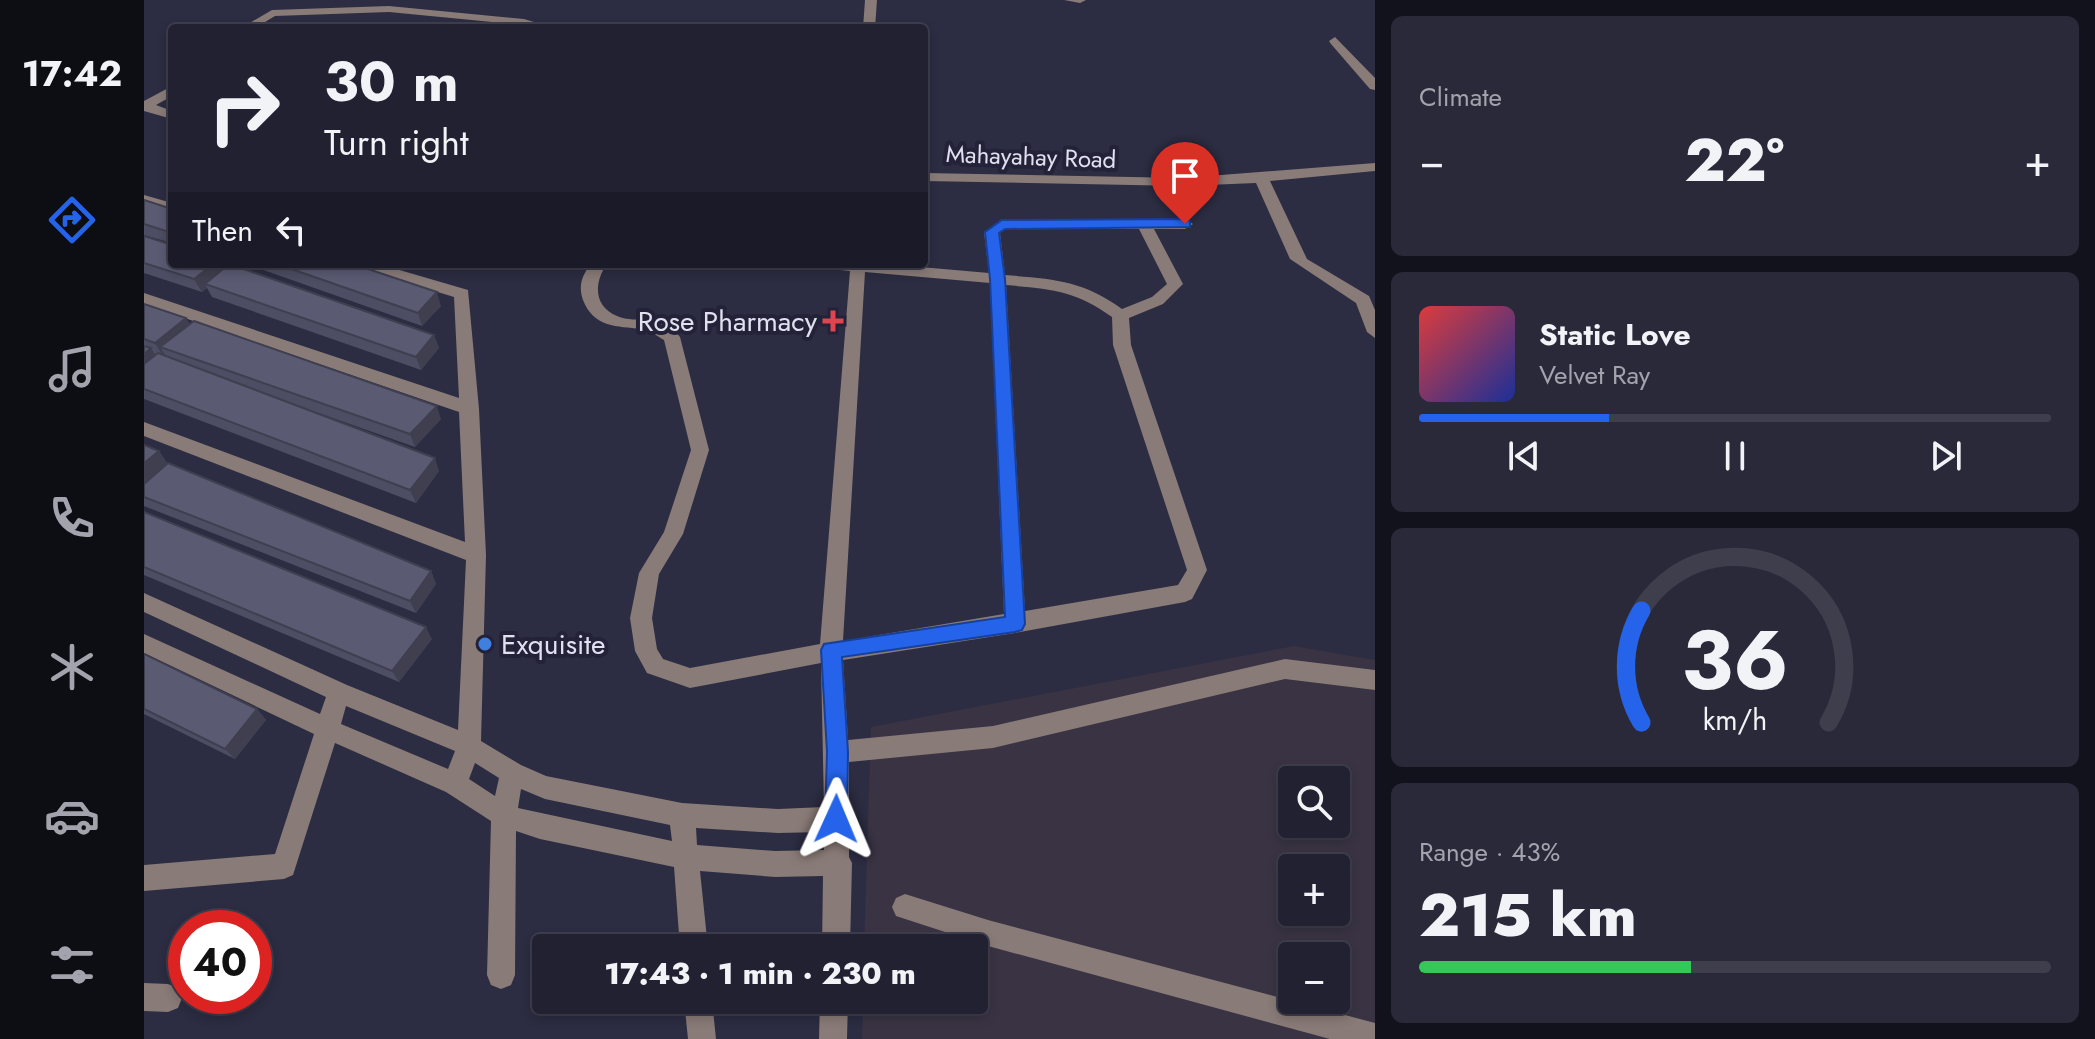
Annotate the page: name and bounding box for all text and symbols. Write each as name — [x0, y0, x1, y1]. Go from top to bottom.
text: 30 m — [324, 41, 459, 122]
text: 17:42 — [22, 47, 122, 99]
icon: right — [192, 56, 296, 160]
text: Climate — [1419, 78, 1502, 116]
text: Turn right — [324, 116, 469, 168]
text: 22° — [1684, 117, 1784, 204]
text: − — [1419, 129, 1445, 193]
text: + — [2024, 129, 2051, 193]
street label: Mahayahay Road — [945, 136, 1117, 177]
pin — [1151, 142, 1219, 224]
icon: arrive — [1163, 154, 1207, 198]
icon: directions — [44, 192, 100, 248]
icon: left — [269, 208, 313, 252]
text: Then — [192, 209, 253, 252]
place label: Rose Pharmacy — [638, 301, 818, 342]
marker: Rose Pharmacy — [824, 312, 842, 330]
text: Static Love — [1539, 313, 1691, 356]
icon: music — [44, 341, 100, 397]
text: Velvet Ray — [1539, 356, 1650, 394]
icon: previous — [1502, 434, 1546, 478]
icon: pause — [1713, 434, 1757, 478]
icon: next — [1924, 434, 1968, 478]
icon: phone — [44, 490, 100, 546]
text: 36 — [1681, 600, 1789, 720]
place label: Exquisite — [501, 624, 605, 665]
marker: Exquisite — [476, 635, 494, 653]
icon: climate — [44, 639, 100, 695]
text: km/h — [1703, 700, 1767, 742]
map controls — [1278, 766, 1350, 1014]
button: search — [1278, 766, 1350, 838]
position arrow — [794, 777, 878, 861]
icon: car — [44, 788, 100, 844]
text: Range · 43% — [1419, 833, 1560, 871]
button: + — [1278, 854, 1350, 926]
text: 215 km — [1419, 872, 1637, 959]
speed limit sign: 40 — [168, 910, 272, 1014]
icon: filters — [44, 937, 100, 993]
button: − — [1278, 942, 1350, 1014]
text: 17:43 · 1 min · 230 m — [604, 952, 916, 995]

